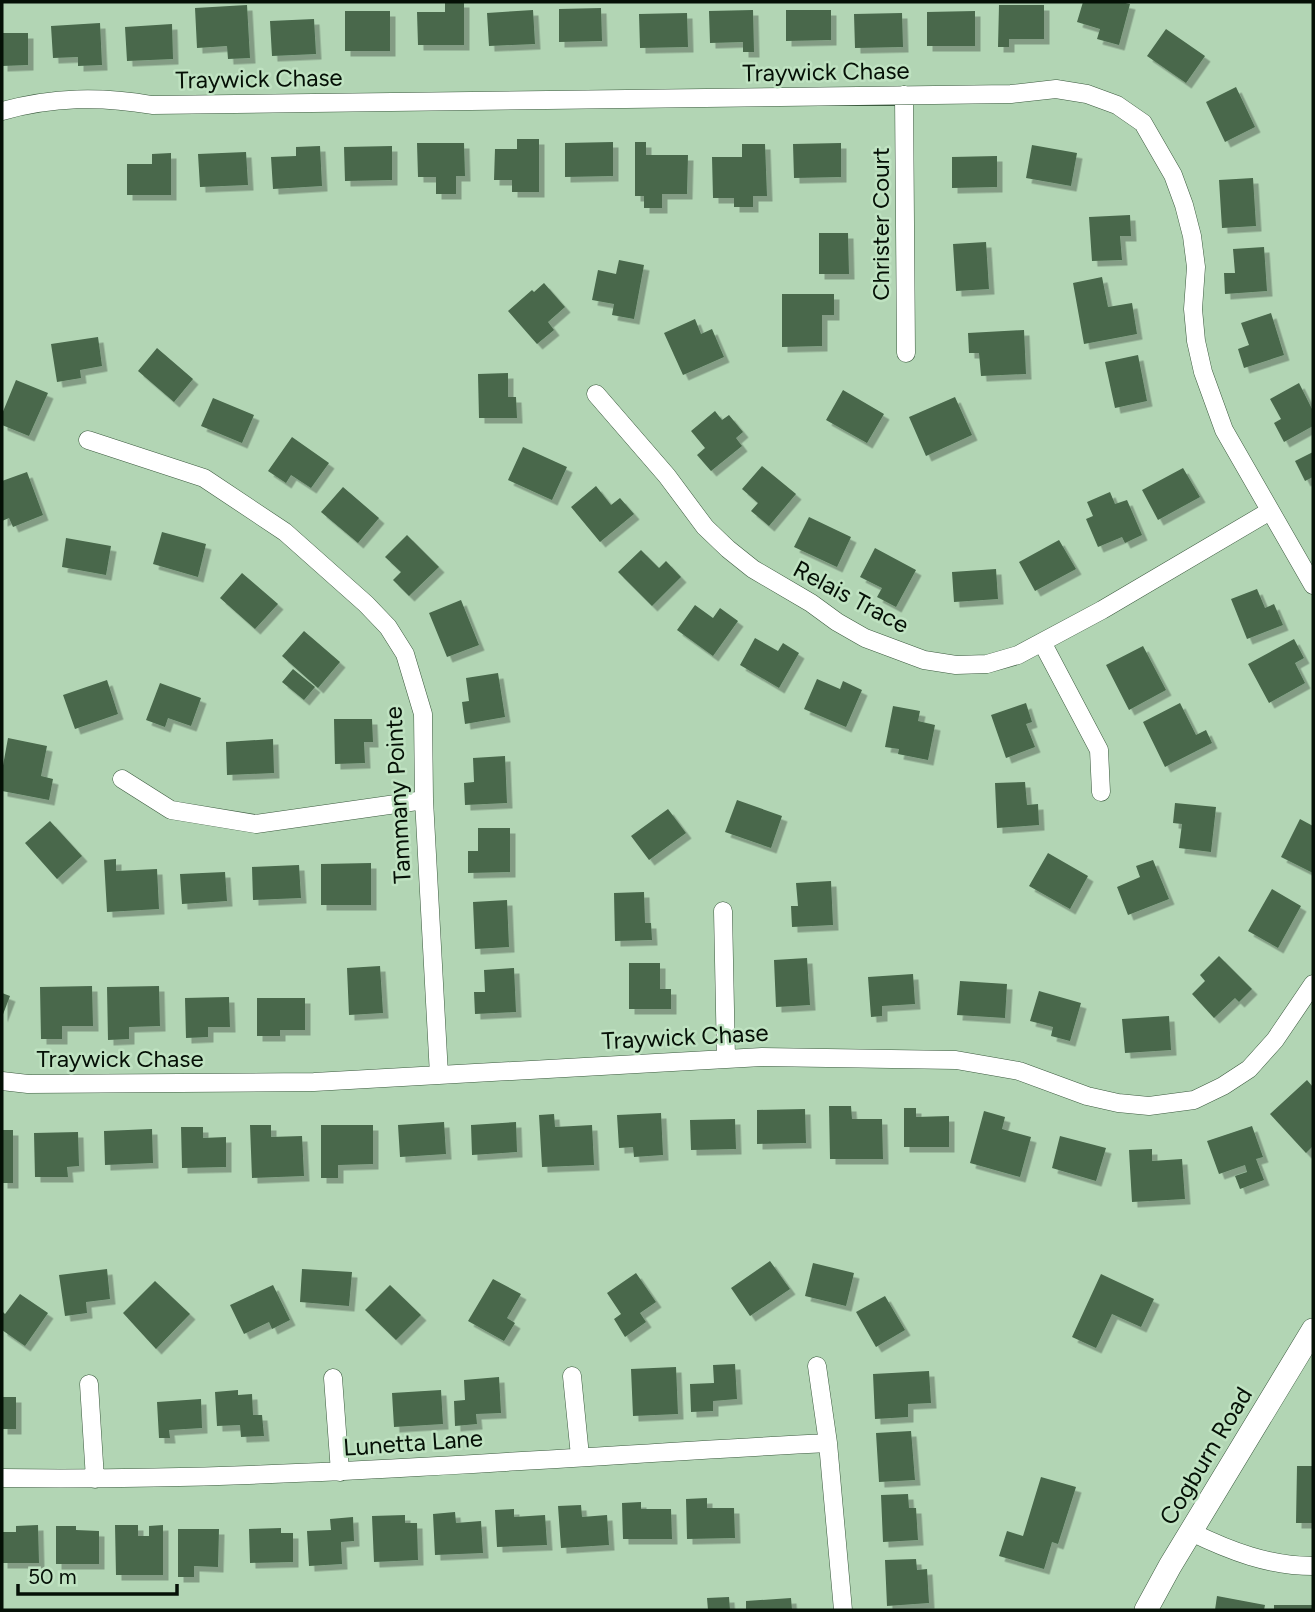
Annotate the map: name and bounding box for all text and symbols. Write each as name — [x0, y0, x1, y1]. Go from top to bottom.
street label: Traywick Chase — [742, 56, 910, 87]
street label: Traywick Chase — [175, 63, 343, 94]
street label: Christer Court — [866, 147, 895, 301]
street label: Relais Trace — [788, 554, 914, 639]
street label: Tammany Pointe — [378, 706, 417, 884]
street label: Traywick Chase — [601, 1018, 769, 1055]
street label: Traywick Chase — [36, 1044, 204, 1073]
street label: Cogburn Road — [1153, 1382, 1258, 1530]
street label: Lunetta Lane — [342, 1423, 484, 1462]
scale bar — [18, 1552, 177, 1596]
text: 50 m — [28, 1564, 77, 1589]

